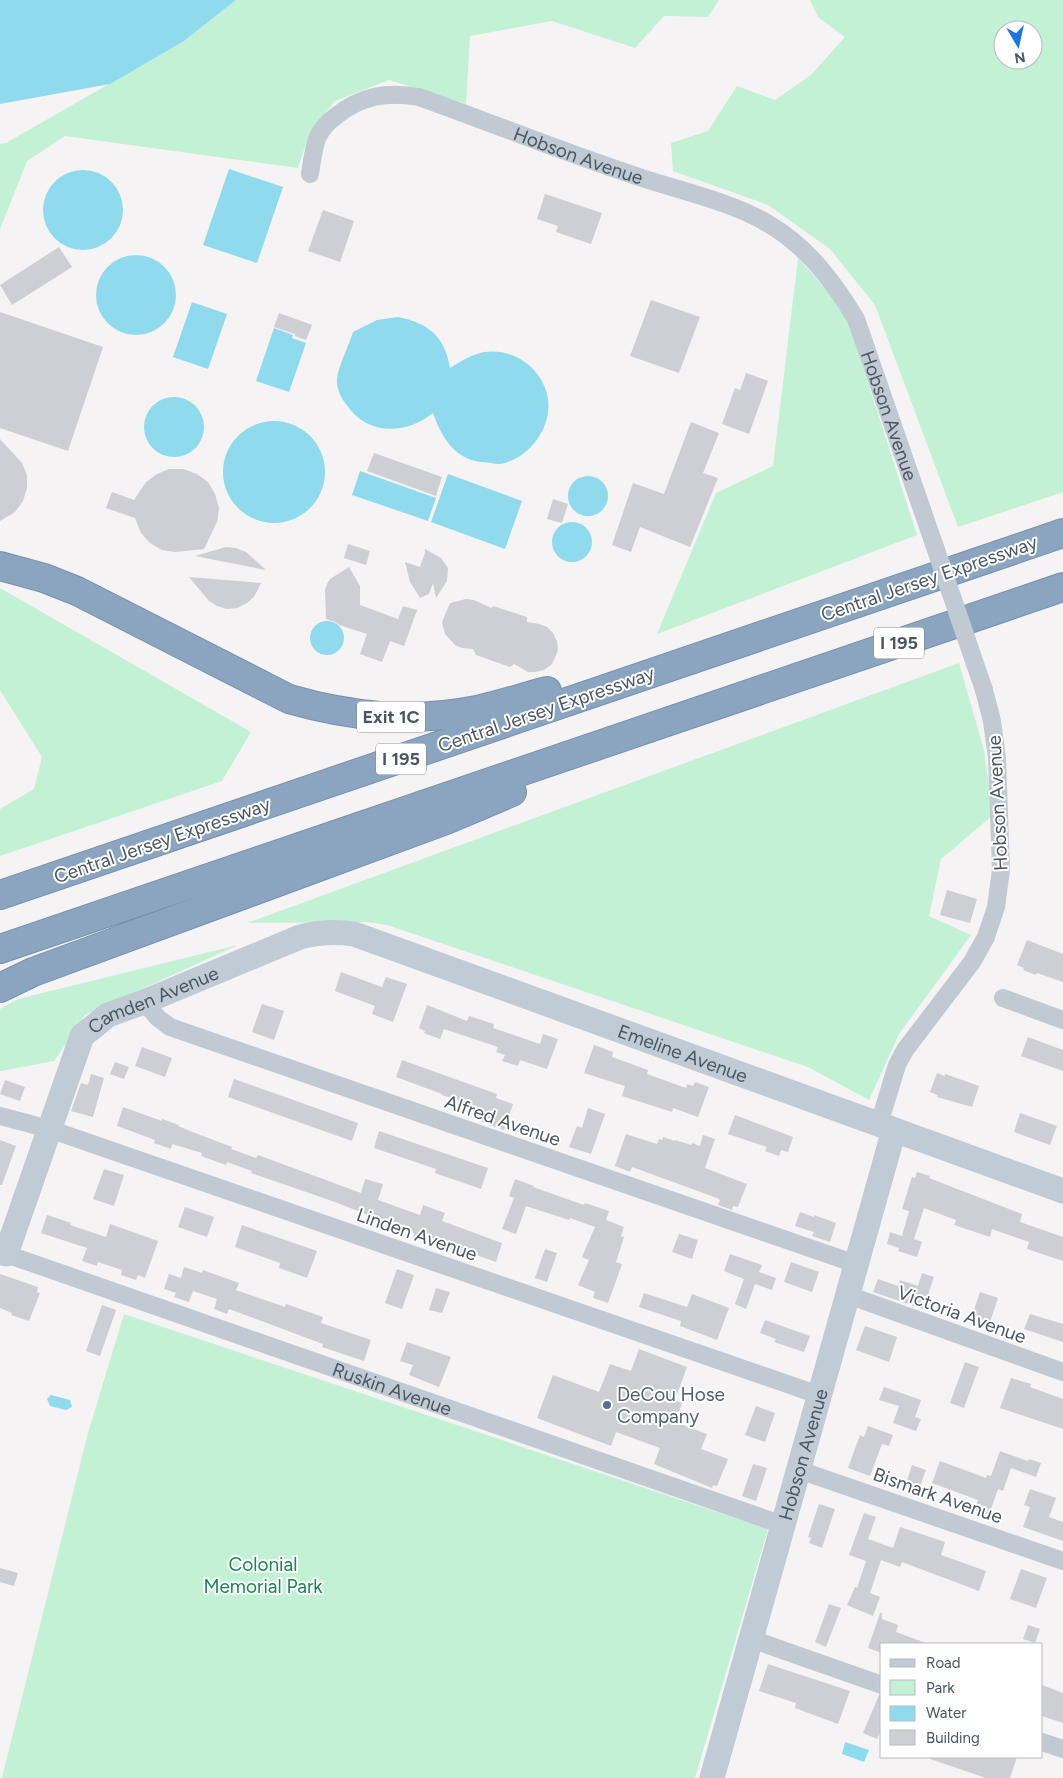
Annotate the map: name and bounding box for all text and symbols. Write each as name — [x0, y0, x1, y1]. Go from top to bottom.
north arrow — [993, 20, 1043, 70]
text: N — [1013, 48, 1027, 67]
street label: Hobson Avenue — [510, 122, 646, 190]
street label: Hobson Avenue — [856, 348, 922, 484]
street label: Central Jersey Expressway — [818, 531, 1040, 626]
road number: I 195 — [874, 628, 924, 658]
street label: Central Jersey Expressway — [435, 662, 657, 757]
road number: Exit 1C — [357, 702, 425, 732]
street label: Hobson Avenue — [982, 735, 1013, 871]
road number: I 195 — [376, 744, 426, 774]
street label: Central Jersey Expressway — [51, 793, 273, 888]
street label: Camden Avenue — [83, 961, 222, 1039]
street label: Emeline Avenue — [614, 1020, 751, 1088]
street label: Alfred Avenue — [442, 1090, 564, 1151]
street label: Linden Avenue — [354, 1203, 480, 1266]
street label: Victoria Avenue — [894, 1280, 1029, 1348]
street label: Ruskin Avenue — [329, 1358, 455, 1421]
place label: DeCou Hose Company — [617, 1383, 725, 1428]
street label: Hobson Avenue — [774, 1386, 833, 1523]
marker: DeCou Hose Company — [601, 1399, 613, 1411]
street label: Bismark Avenue — [870, 1463, 1006, 1528]
park label: Colonial Memorial Park — [203, 1553, 323, 1598]
legend — [880, 1643, 1043, 1758]
text: Road — [926, 1654, 961, 1672]
text: Park — [926, 1679, 955, 1697]
text: Water — [926, 1704, 966, 1722]
text: Building — [926, 1729, 980, 1747]

